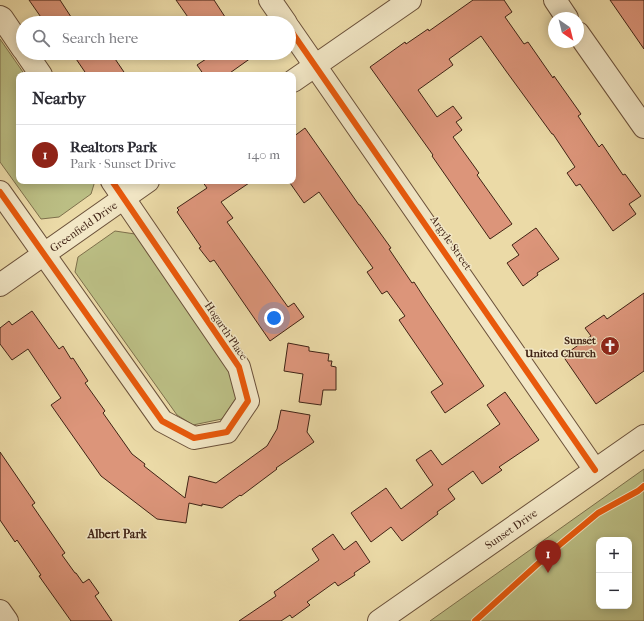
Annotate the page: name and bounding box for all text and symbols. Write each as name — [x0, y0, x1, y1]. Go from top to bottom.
north arrow — [548, 12, 584, 48]
search box — [16, 16, 296, 60]
icon: search — [30, 27, 52, 49]
text: Search here — [62, 29, 138, 47]
text: Nearby — [32, 88, 86, 108]
text: Realtors Park — [70, 138, 157, 156]
text: 1 — [43, 147, 47, 162]
text: 140 m — [247, 147, 280, 162]
text: Park · Sunset Drive — [70, 156, 176, 171]
street label: Greenfield Drive — [47, 198, 120, 255]
street label: Argyle Street — [427, 213, 475, 273]
street label: Hogarth Place — [202, 299, 251, 363]
your location — [264, 308, 284, 328]
place label: Sunset United Church — [524, 334, 597, 360]
church icon: Sunset United Church — [599, 335, 621, 357]
street label: Sunset Drive — [482, 506, 540, 552]
district label: Albert Park — [86, 527, 147, 541]
map controls — [596, 537, 632, 609]
button: + — [596, 537, 632, 573]
pin: 1 — [535, 540, 561, 573]
button: − — [596, 573, 632, 609]

